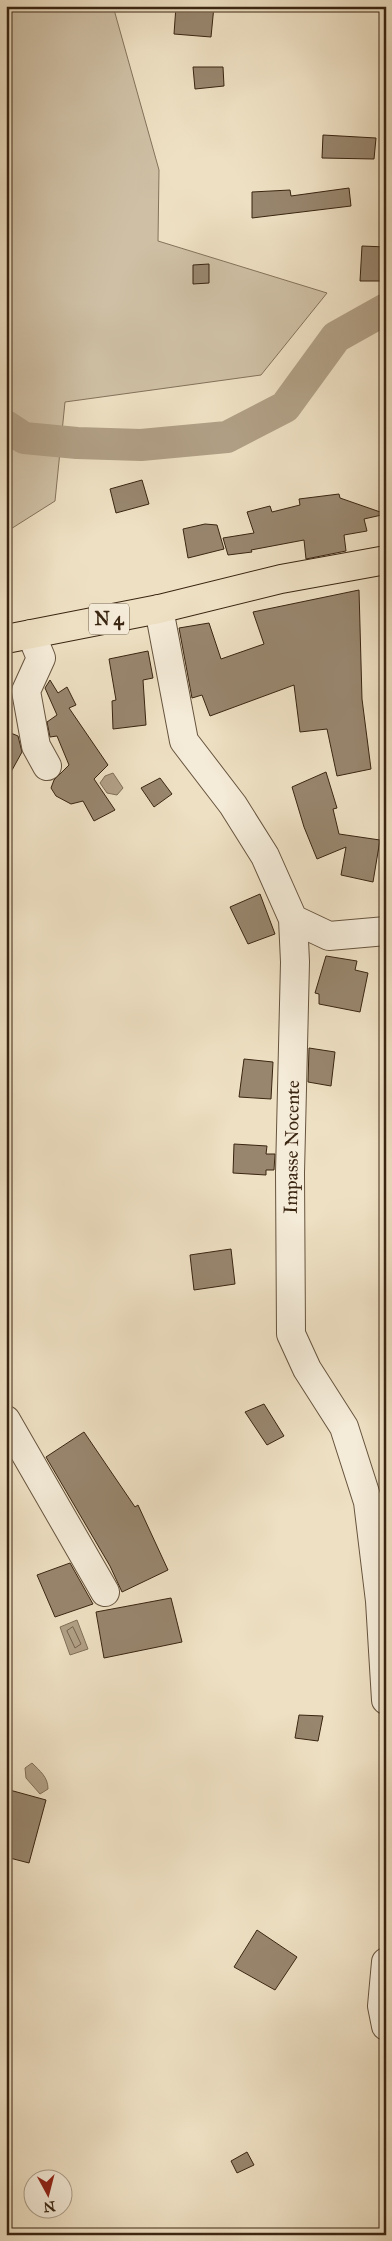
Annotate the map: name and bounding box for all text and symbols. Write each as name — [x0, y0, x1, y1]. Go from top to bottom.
road number: N 4 — [89, 604, 129, 634]
street label: Impasse Nocente — [279, 1080, 304, 1214]
north arrow — [22, 2168, 72, 2218]
text: N — [42, 2197, 56, 2216]

